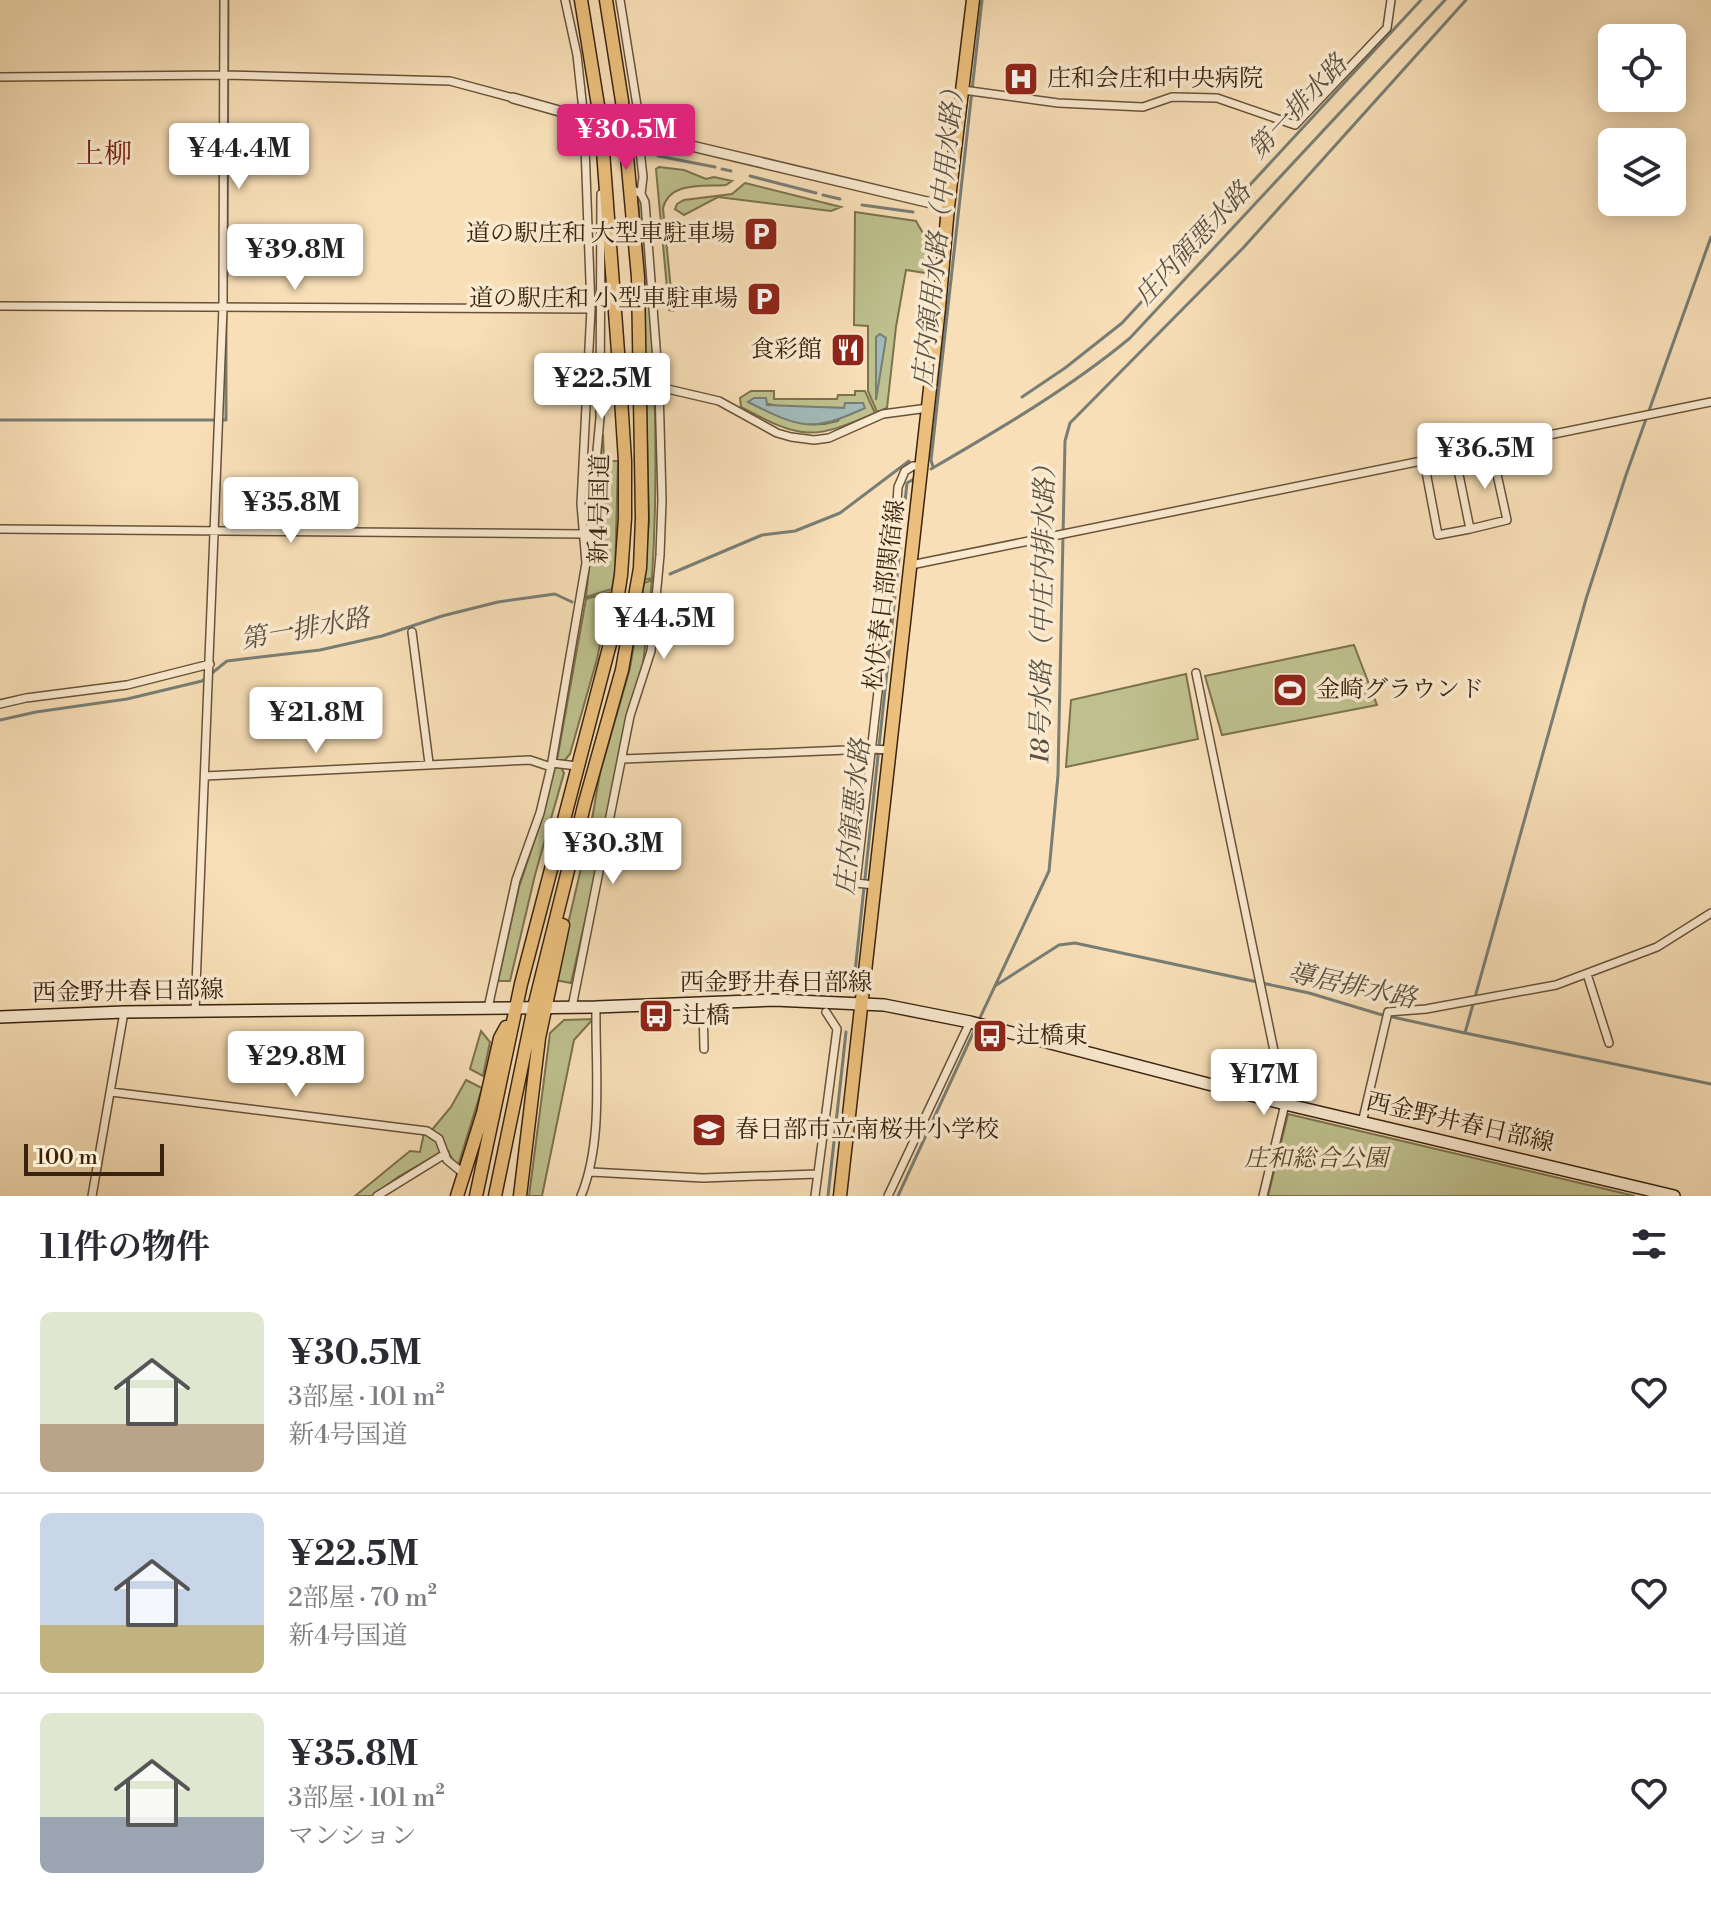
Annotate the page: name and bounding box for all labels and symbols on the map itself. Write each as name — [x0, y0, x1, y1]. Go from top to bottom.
water label: 第一排水路 — [1242, 47, 1355, 165]
hospital icon: 庄和会庄和中央病院 — [1002, 60, 1040, 98]
place label: 庄和会庄和中央病院 — [1047, 64, 1263, 94]
water label: 庄内領用水路（中用水路） — [907, 75, 971, 389]
pin: ¥30.5M — [561, 104, 691, 172]
pin: ¥44.4M — [174, 123, 304, 191]
district label: 上柳 — [76, 137, 132, 172]
water label: 庄内領悪水路 — [1128, 175, 1259, 312]
parking icon: 道の駅庄和 大型車駐車場 — [742, 215, 780, 253]
place label: 道の駅庄和 大型車駐車場 — [466, 219, 735, 249]
pin: ¥39.8M — [230, 224, 360, 292]
parking icon: 道の駅庄和 小型車駐車場 — [745, 280, 783, 318]
place label: 道の駅庄和 小型車駐車場 — [469, 284, 738, 314]
restaurant icon: 食彩館 — [829, 331, 867, 369]
place label: 食彩館 — [750, 335, 822, 365]
pin: ¥22.5M — [537, 353, 667, 421]
pin: ¥36.5M — [1420, 423, 1550, 491]
water label: 18号水路（中庄内排水路） — [1024, 452, 1062, 764]
street label: 新4号国道 — [584, 454, 616, 564]
pin: ¥35.8M — [226, 477, 356, 545]
street label: 松伏春日部関宿線 — [858, 498, 912, 692]
pin: ¥44.5M — [599, 593, 729, 661]
water label: 第一排水路 — [238, 602, 374, 656]
sports icon: 金崎グラウンド — [1271, 671, 1309, 709]
place label: 金崎グラウンド — [1316, 675, 1484, 705]
pin: ¥21.8M — [251, 687, 381, 755]
water label: 庄内領悪水路 — [829, 736, 877, 896]
pin: ¥30.3M — [548, 818, 678, 886]
water label: 導居排水路 — [1285, 957, 1421, 1016]
street label: 西金野井春日部線 — [680, 968, 872, 998]
street label: 西金野井春日部線 — [32, 975, 224, 1009]
bus stop icon: 辻橋 — [637, 997, 675, 1035]
place label: 辻橋 — [682, 1001, 730, 1031]
bus stop icon: 辻橋東 — [971, 1017, 1009, 1055]
place label: 辻橋東 — [1016, 1021, 1088, 1051]
pin: ¥29.8M — [231, 1031, 361, 1099]
pin: ¥17M — [1217, 1049, 1311, 1117]
street label: 西金野井春日部線 — [1363, 1087, 1557, 1159]
school or university icon: 春日部市立南桜井小学校 — [690, 1111, 728, 1149]
place label: 春日部市立南桜井小学校 — [735, 1115, 999, 1145]
scale bar — [24, 1140, 164, 1176]
park label: 庄和総合公園 — [1244, 1144, 1392, 1174]

